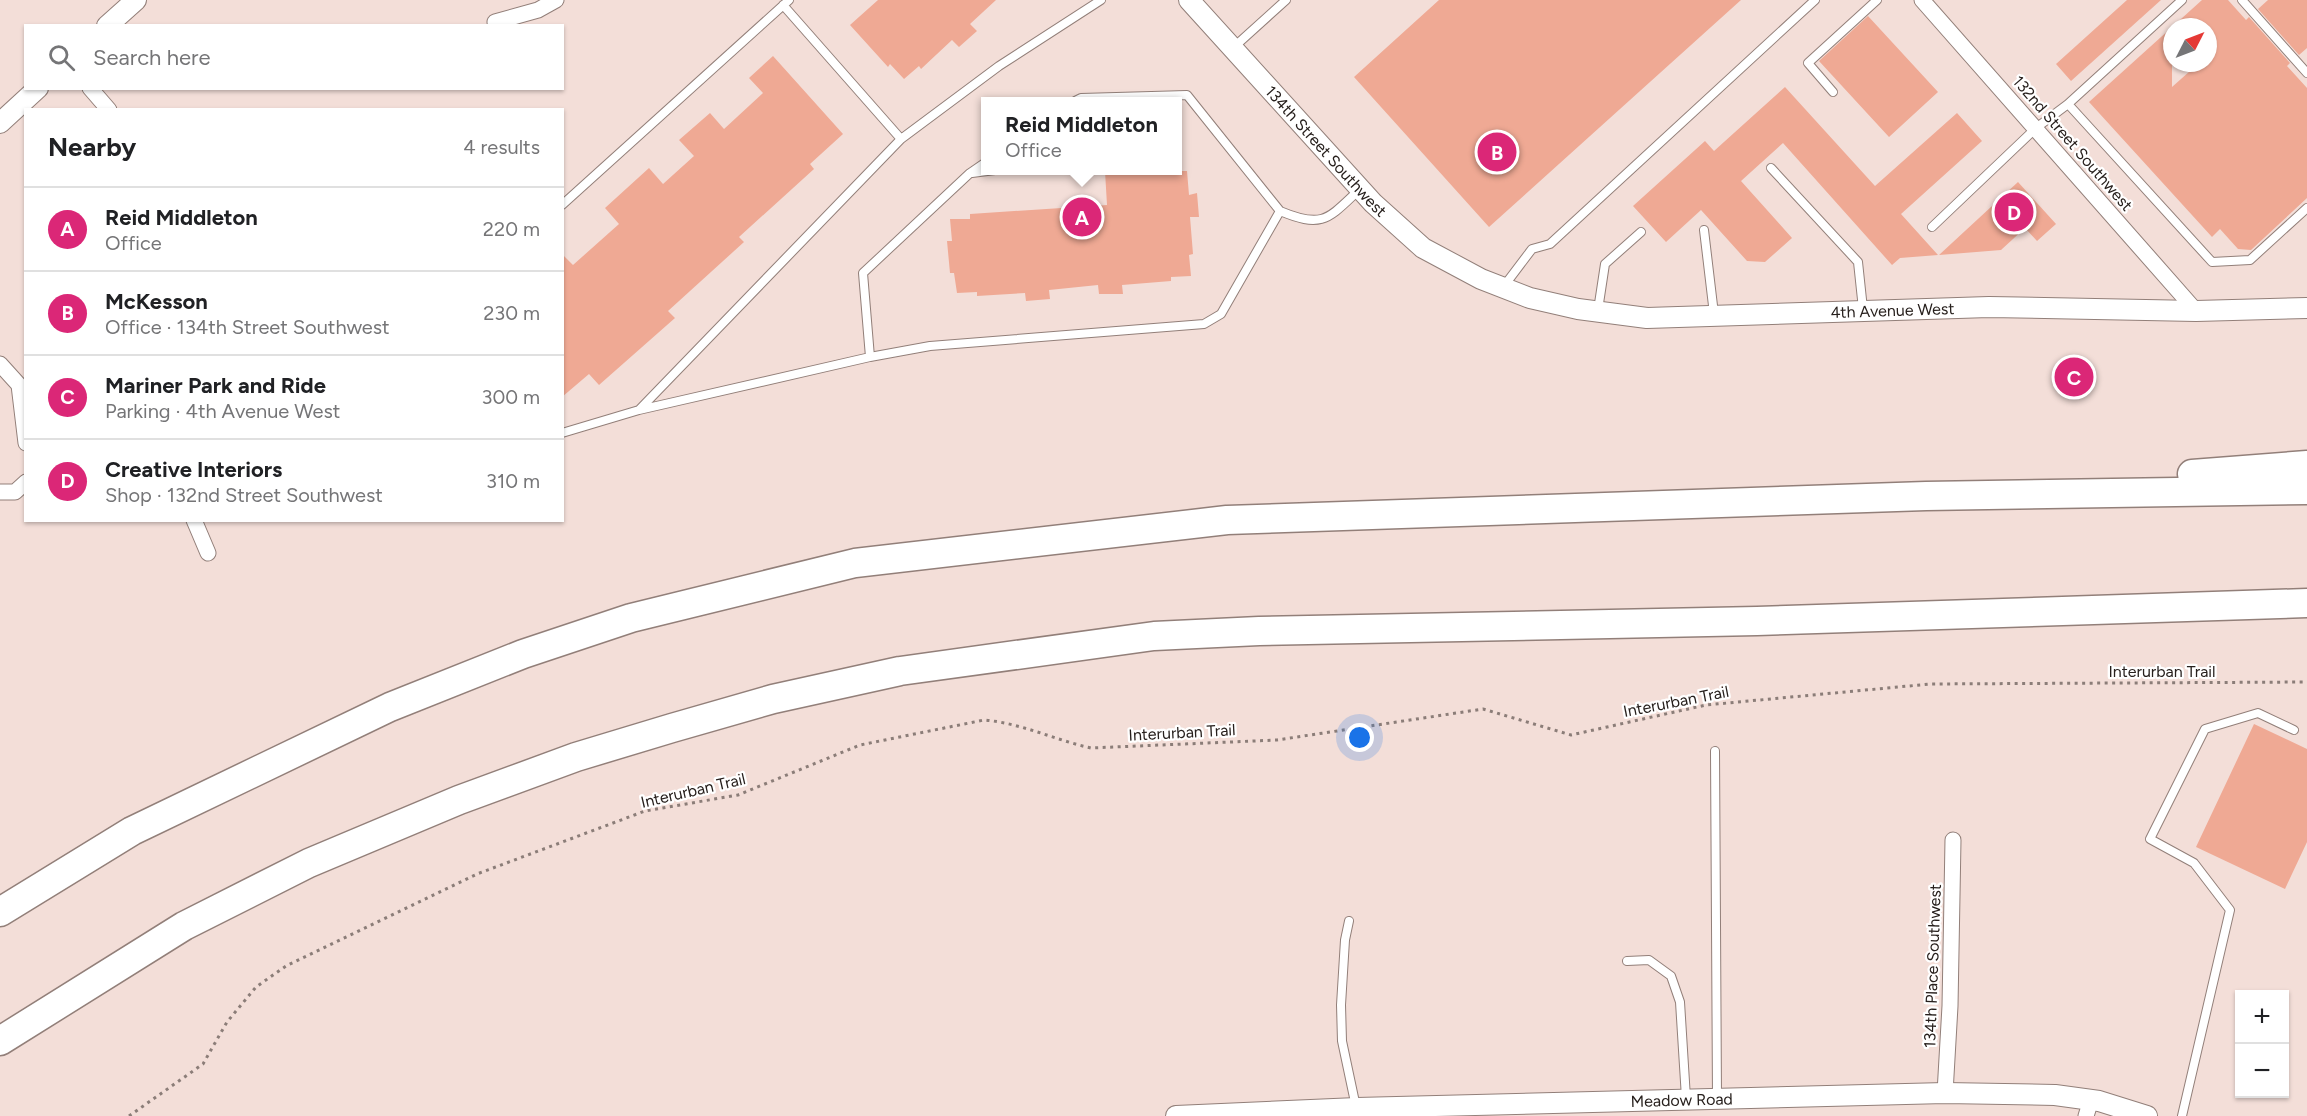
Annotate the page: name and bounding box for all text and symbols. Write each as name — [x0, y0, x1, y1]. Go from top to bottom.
north arrow — [2163, 18, 2217, 72]
search box — [24, 24, 564, 90]
icon: search — [45, 41, 78, 74]
text: Search here — [93, 44, 211, 71]
street label: 132nd Street Southwest — [2009, 72, 2136, 215]
street label: 134th Street Southwest — [1261, 82, 1390, 221]
popup — [981, 97, 1182, 175]
text: Reid Middleton — [1005, 111, 1158, 138]
pin: B — [1478, 130, 1516, 174]
text: Nearby — [48, 131, 136, 163]
text: 4 results — [463, 135, 540, 159]
text: Office — [1005, 138, 1062, 162]
pin: D — [1994, 190, 2034, 234]
pin: A — [1062, 194, 1102, 240]
text: Reid Middleton — [105, 204, 258, 231]
text: A — [60, 217, 75, 241]
text: 220 m — [483, 217, 540, 241]
text: Office — [105, 231, 162, 255]
text: McKesson — [105, 288, 208, 315]
street label: 4th Avenue West — [1830, 299, 1955, 322]
text: B — [61, 301, 74, 325]
text: 230 m — [483, 301, 540, 325]
text: Office · 134th Street Southwest — [105, 315, 390, 339]
pin: C — [2054, 354, 2094, 400]
text: Mariner Park and Ride — [105, 372, 326, 399]
text: C — [60, 385, 75, 409]
text: 300 m — [482, 385, 540, 409]
text: Parking · 4th Avenue West — [105, 399, 340, 423]
text: Creative Interiors — [105, 456, 282, 483]
text: D — [61, 469, 75, 493]
text: 310 m — [486, 469, 540, 493]
text: Shop · 132nd Street Southwest — [105, 483, 383, 507]
street label: Interurban Trail — [2108, 662, 2216, 681]
street label: Interurban Trail — [1622, 682, 1730, 721]
street label: Interurban Trail — [1128, 720, 1236, 745]
your location — [1345, 723, 1374, 752]
street label: Interurban Trail — [639, 769, 747, 812]
street label: 134th Place Southwest — [1920, 884, 1945, 1048]
map controls — [2235, 990, 2289, 1098]
button: + — [2235, 990, 2289, 1044]
button: − — [2235, 1044, 2289, 1098]
street label: Meadow Road — [1630, 1089, 1733, 1111]

